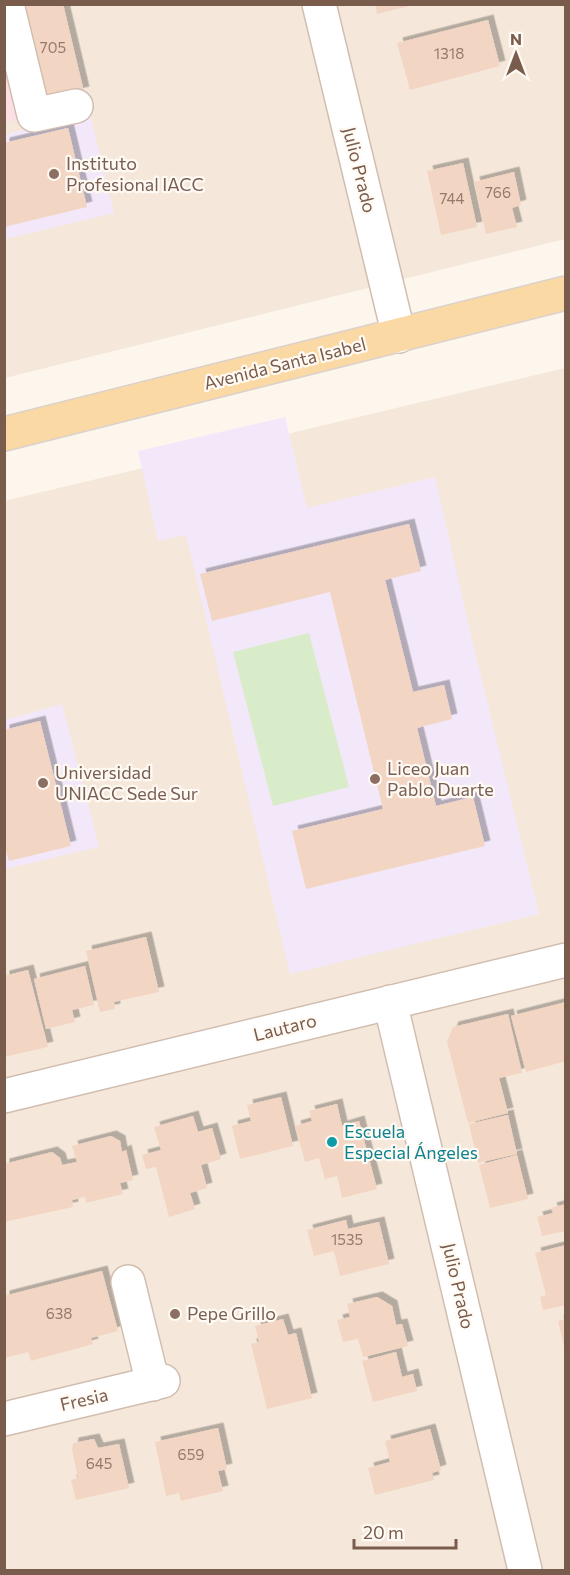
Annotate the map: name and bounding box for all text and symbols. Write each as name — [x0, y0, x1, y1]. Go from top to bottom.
north arrow — [486, 24, 546, 84]
text: N — [510, 29, 522, 48]
house number: 705 — [40, 38, 66, 56]
house number: 1318 — [434, 44, 464, 62]
street label: Julio Prado — [339, 125, 381, 215]
place label: Instituto Profesional IACC — [66, 152, 204, 195]
marker: Instituto Profesional IACC — [47, 167, 61, 181]
house number: 766 — [485, 183, 511, 201]
house number: 744 — [439, 189, 465, 207]
street label: Avenida Santa Isabel — [201, 332, 368, 394]
place label: Liceo Juan Pablo Duarte — [387, 757, 494, 800]
place label: Universidad UNIACC Sede Sur — [55, 761, 198, 804]
marker: Liceo Juan Pablo Duarte — [368, 772, 382, 786]
marker: Universidad UNIACC Sede Sur — [36, 776, 50, 790]
street label: Lautaro — [251, 1009, 319, 1045]
place label: Escuela Especial Ángeles — [344, 1120, 478, 1163]
marker: Escuela Especial Ángeles — [325, 1135, 339, 1149]
house number: 1535 — [331, 1230, 363, 1248]
street label: Julio Prado — [438, 1241, 480, 1331]
place label: Pepe Grillo — [187, 1302, 276, 1324]
house number: 638 — [46, 1304, 72, 1322]
marker: Pepe Grillo — [168, 1307, 182, 1321]
street label: Fresia — [58, 1383, 110, 1415]
house number: 659 — [178, 1445, 204, 1463]
house number: 645 — [86, 1454, 112, 1472]
scale bar — [354, 1512, 456, 1550]
text: 20 m — [363, 1521, 404, 1543]

